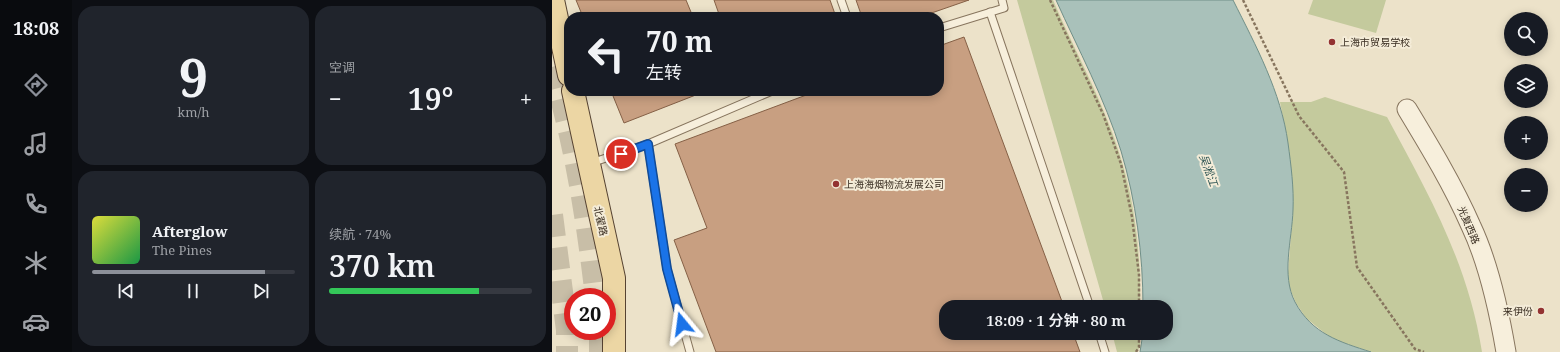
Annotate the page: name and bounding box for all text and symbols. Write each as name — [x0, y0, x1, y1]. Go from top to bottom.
map controls — [1504, 12, 1548, 212]
button: search — [1504, 12, 1548, 56]
text: 18:08 — [13, 16, 59, 40]
text: 70 m — [646, 22, 713, 60]
icon: left — [580, 28, 632, 80]
place label: 上海市贸易学校 — [1340, 35, 1410, 49]
marker: 上海市贸易学校 — [1327, 37, 1337, 47]
text: 9 — [179, 41, 208, 112]
text: 空调 — [329, 58, 355, 76]
text: 左转 — [646, 60, 682, 84]
button: layers — [1504, 64, 1548, 108]
icon: directions — [22, 71, 50, 99]
text: 19° — [408, 78, 454, 119]
text: − — [329, 83, 342, 113]
text: + — [520, 83, 532, 113]
text: km/h — [178, 103, 209, 121]
button: + — [1504, 116, 1548, 160]
icon: music — [22, 130, 50, 158]
pin — [604, 137, 638, 171]
icon: arrive — [610, 143, 632, 165]
water label: 吴淞江 — [1196, 152, 1222, 189]
button: − — [1504, 168, 1548, 212]
place label: 上海海烟物流发展公司 — [844, 177, 944, 191]
marker: 上海海烟物流发展公司 — [831, 179, 841, 189]
icon: phone — [22, 190, 50, 218]
street label: 光复西路 — [1455, 204, 1483, 246]
street label: 北翟路 — [591, 205, 611, 237]
text: Afterglow — [152, 221, 228, 241]
text: 续航 · 74% — [329, 225, 391, 243]
text: The Pines — [152, 241, 212, 259]
text: 370 km — [329, 245, 435, 286]
icon: climate — [22, 249, 50, 277]
icon: previous — [115, 280, 137, 302]
icon: pause — [182, 280, 204, 302]
icon: next — [250, 280, 272, 302]
speed limit sign: 20 — [564, 288, 616, 340]
position arrow — [661, 303, 703, 345]
place label: 来伊份 — [1503, 304, 1533, 318]
marker: 来伊份 — [1536, 306, 1546, 316]
icon: car — [22, 308, 50, 336]
text: 18:09 · 1 分钟 · 80 m — [986, 310, 1126, 330]

